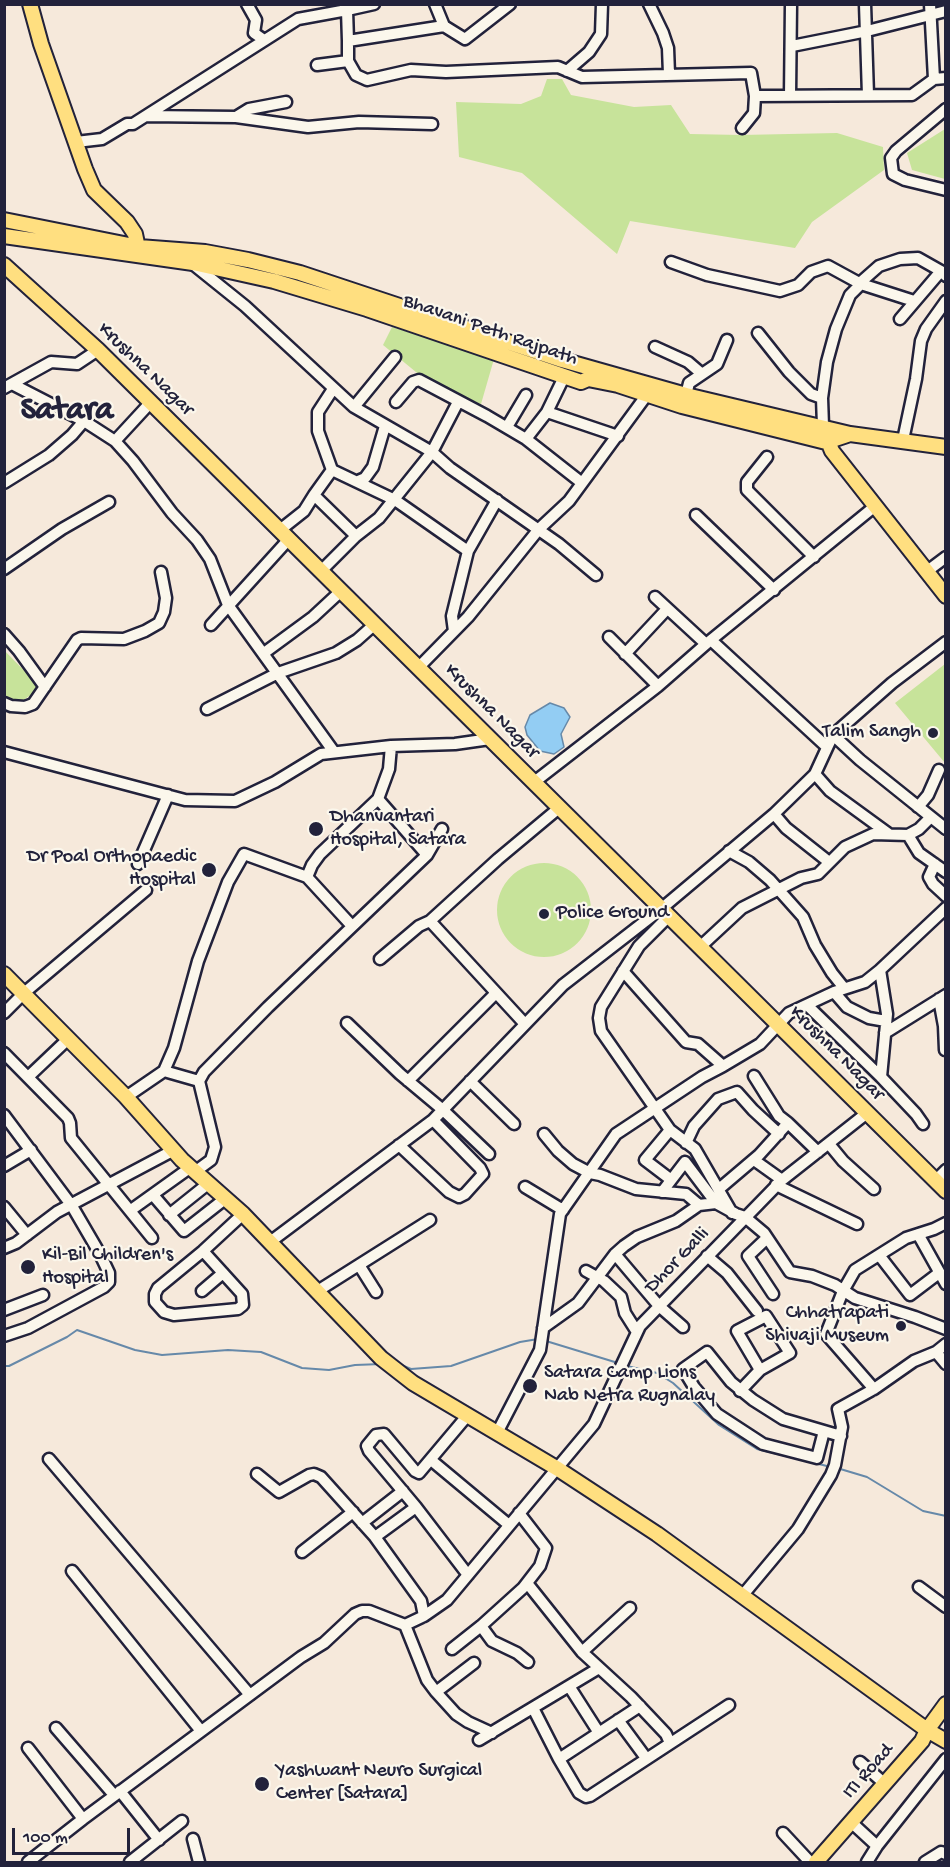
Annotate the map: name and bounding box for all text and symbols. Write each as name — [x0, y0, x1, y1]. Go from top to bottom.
street label: Bhavani Peth Rajpath — [400, 290, 580, 372]
street label: Krushna Nagar — [92, 318, 198, 422]
district label: Satara — [21, 393, 113, 431]
street label: Krushna Nagar — [438, 659, 544, 765]
place label: Talim Sangh — [823, 721, 921, 745]
marker: Talim Sangh — [926, 726, 940, 740]
place label: Dhanvantari Hospital, Satara — [330, 806, 466, 853]
marker: Dhanvantari Hospital, Satara — [307, 820, 325, 838]
place label: Dr Poal Orthopaedic Hospital — [27, 846, 196, 893]
marker: Dr Poal Orthopaedic Hospital — [200, 861, 218, 879]
place label: Police Ground — [556, 902, 669, 926]
marker: Police Ground — [537, 907, 551, 921]
street label: Krushna Nagar — [783, 1001, 889, 1107]
street label: Dhor Galli — [641, 1223, 715, 1299]
place label: Kil-Bil Children's Hospital — [42, 1244, 173, 1291]
marker: Kil-Bil Children's Hospital — [19, 1258, 37, 1276]
place label: Chhatrapati Shivaji Museum — [765, 1302, 889, 1349]
marker: Chhatrapati Shivaji Museum — [894, 1319, 908, 1333]
place label: Satara Camp Lions Nab Netra Rugnalay — [544, 1362, 715, 1409]
marker: Satara Camp Lions Nab Netra Rugnalay — [521, 1377, 539, 1395]
street label: ITI Road — [838, 1739, 900, 1805]
place label: Yashwant Neuro Surgical Center [Satara] — [276, 1760, 482, 1807]
marker: Yashwant Neuro Surgical Center [Satara] — [253, 1775, 271, 1793]
scale bar — [15, 1816, 134, 1854]
text: 100 m — [23, 1828, 68, 1849]

